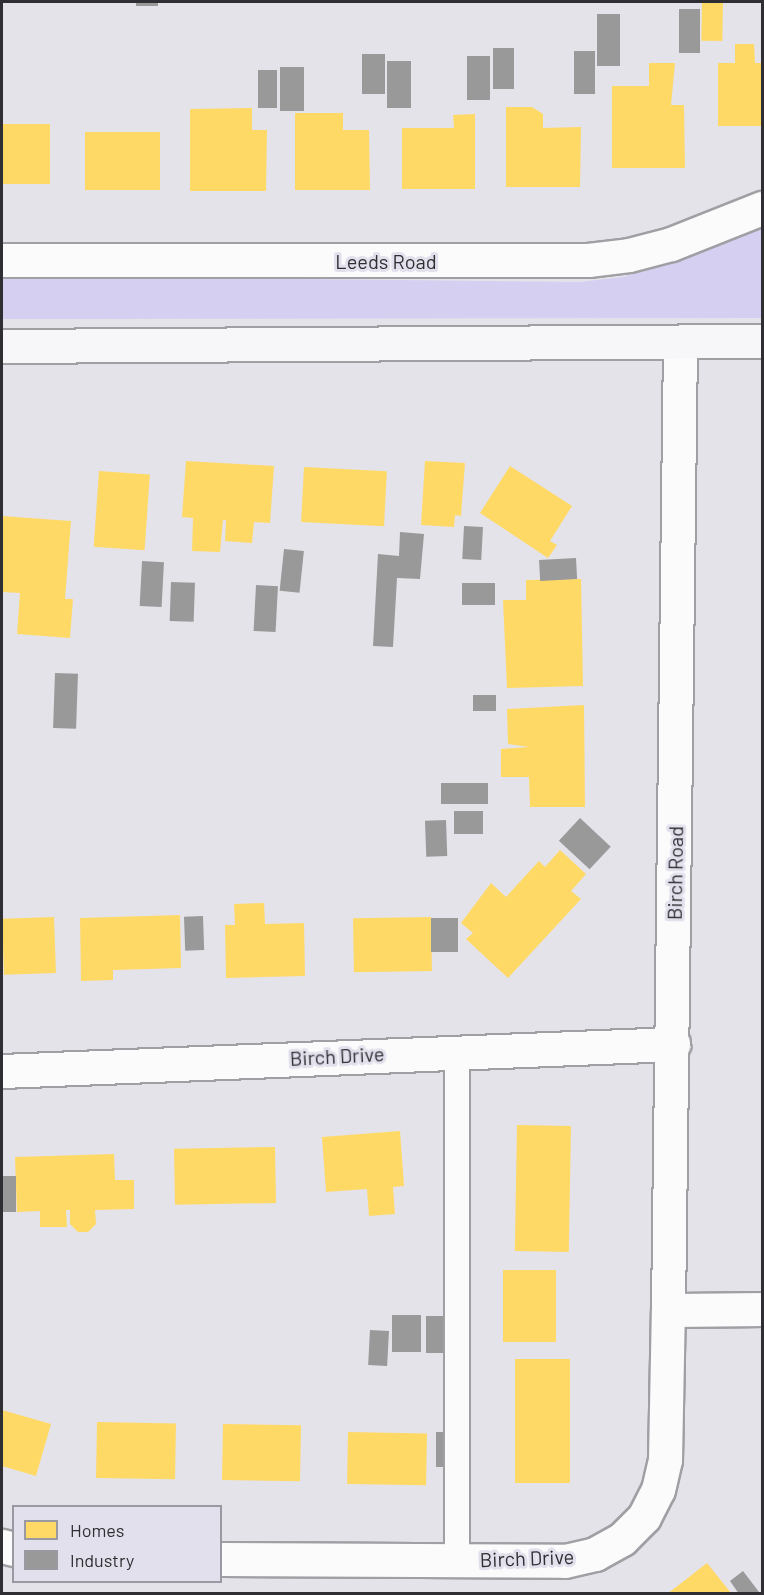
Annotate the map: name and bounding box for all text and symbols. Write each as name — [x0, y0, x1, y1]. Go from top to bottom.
street label: Leeds Road — [335, 249, 437, 273]
street label: Birch Road — [662, 826, 688, 920]
street label: Birch Drive — [289, 1042, 385, 1070]
legend — [12, 1505, 222, 1583]
text: Homes — [70, 1519, 124, 1541]
street label: Birch Drive — [479, 1544, 575, 1572]
text: Industry — [70, 1549, 134, 1571]

